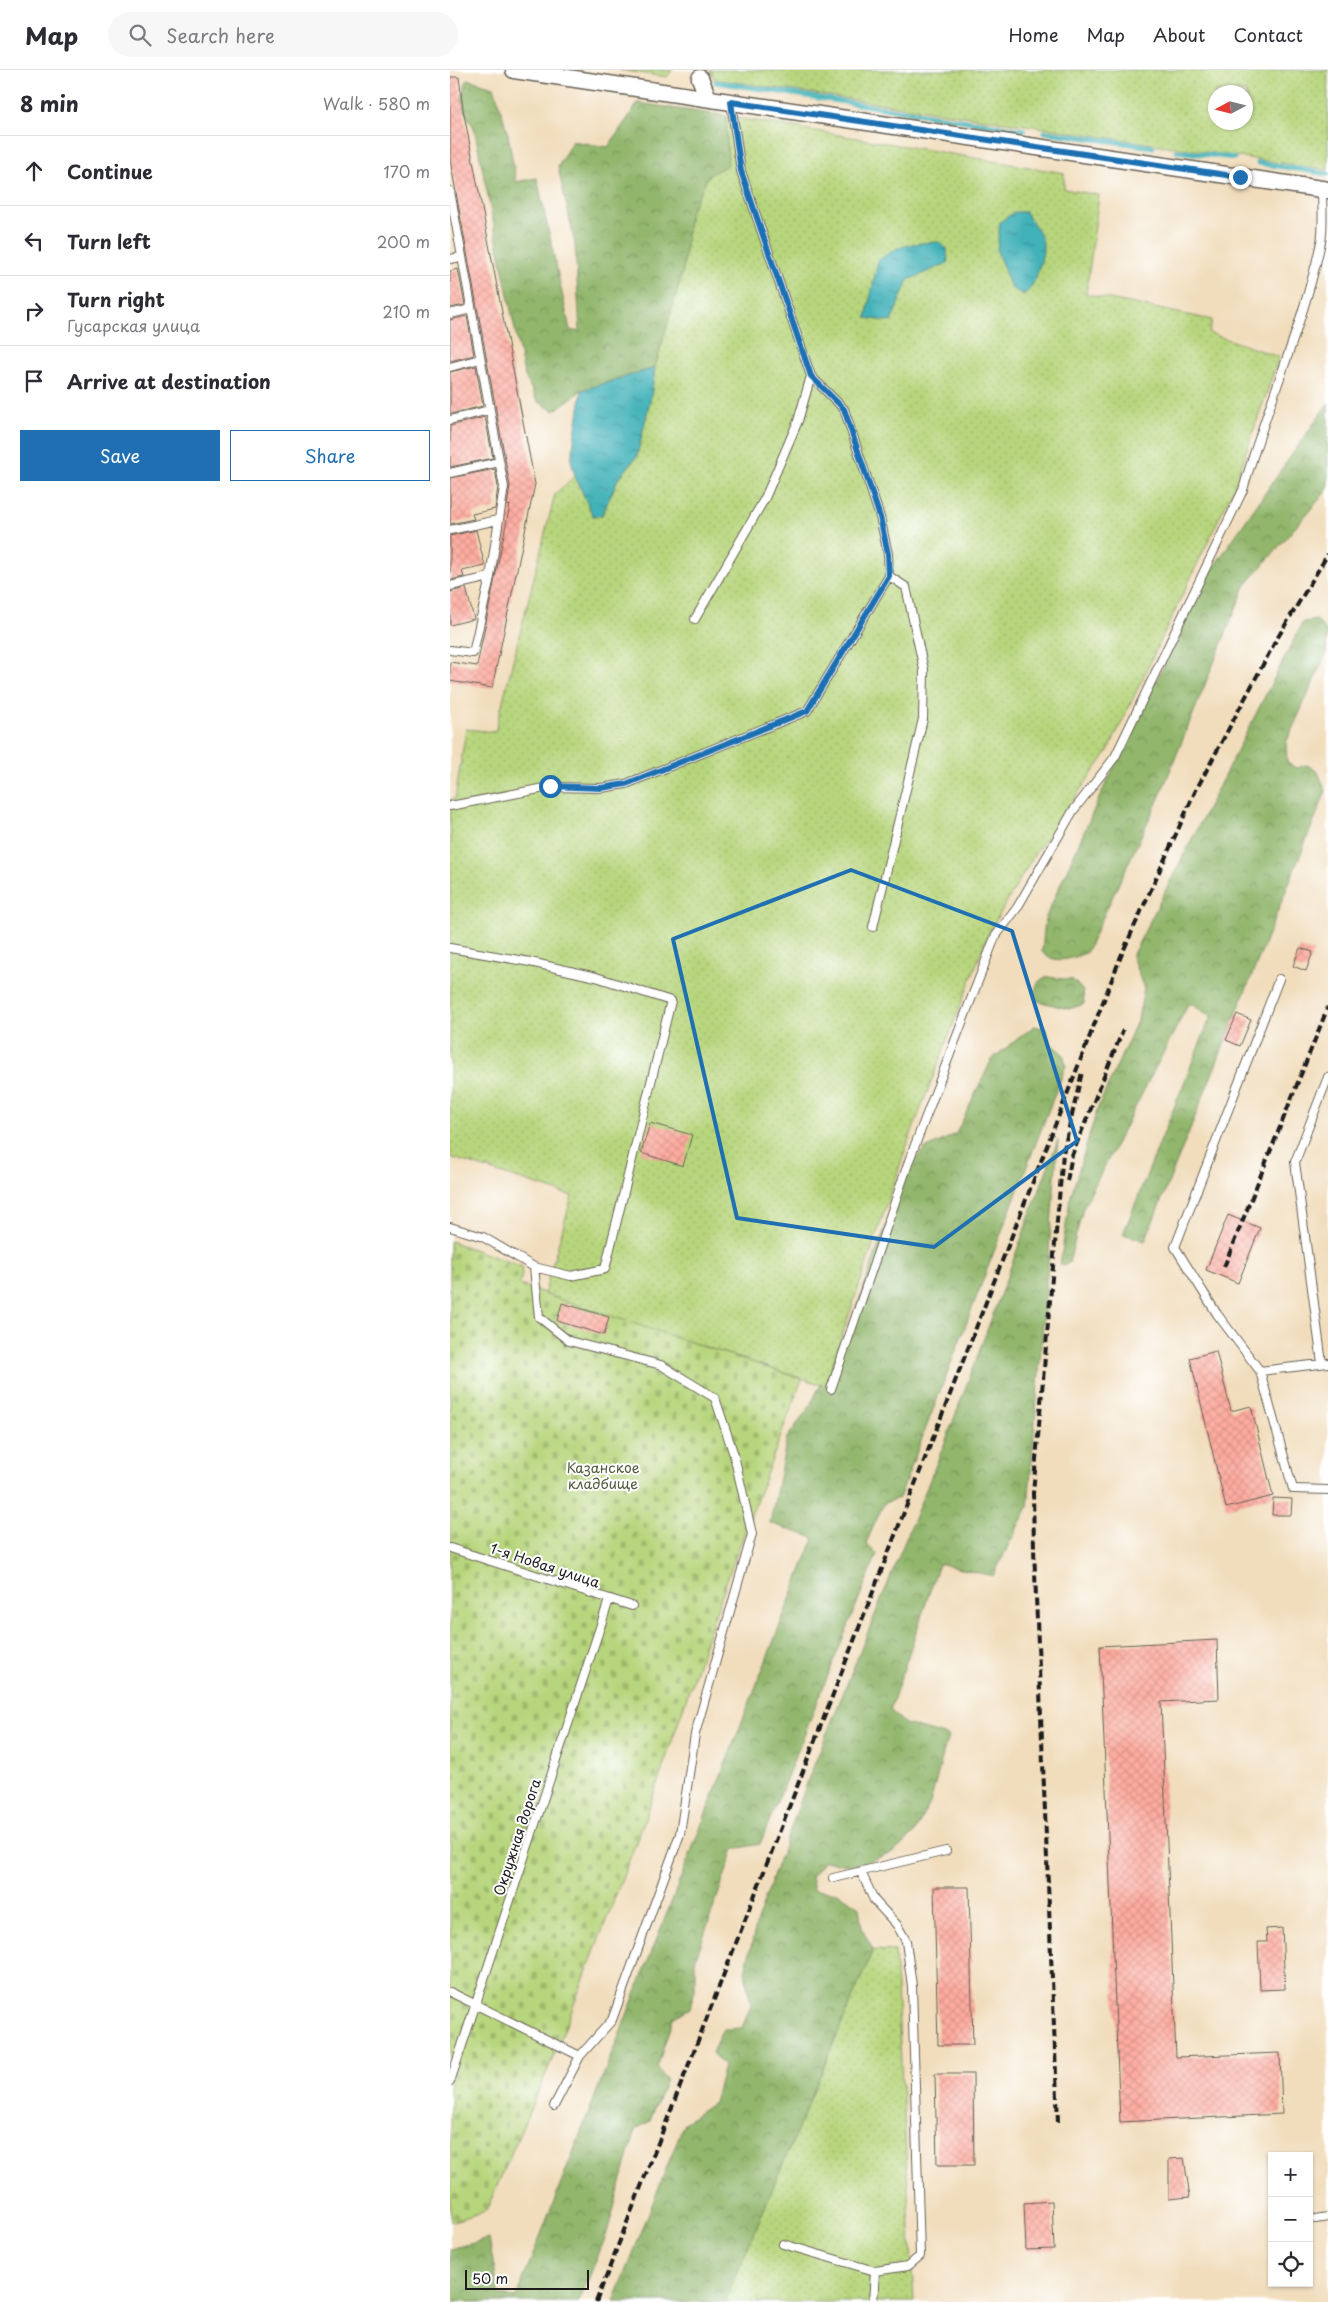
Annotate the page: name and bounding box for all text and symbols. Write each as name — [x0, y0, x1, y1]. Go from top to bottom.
search box — [108, 12, 458, 57]
text: Map — [25, 17, 78, 53]
icon: search — [126, 21, 154, 49]
text: Search here — [166, 21, 275, 49]
text: Home — [1008, 21, 1058, 48]
text: Map — [1086, 21, 1125, 48]
text: About — [1153, 21, 1205, 48]
text: Contact — [1233, 21, 1303, 48]
north arrow — [1208, 85, 1253, 130]
text: 8 min — [20, 87, 79, 119]
text: Walk · 580 m — [323, 91, 430, 115]
icon: ahead — [20, 157, 48, 185]
text: Continue — [67, 157, 153, 185]
text: 170 m — [384, 159, 430, 183]
route end — [1229, 166, 1252, 189]
icon: left — [20, 227, 48, 255]
text: Turn left — [67, 227, 151, 255]
text: 200 m — [377, 229, 430, 253]
text: Turn right — [67, 285, 165, 313]
icon: right — [20, 297, 48, 325]
text: 210 m — [382, 299, 430, 323]
text: Гусарская улица — [67, 313, 200, 337]
icon: arrive — [20, 367, 48, 395]
text: Arrive at destination — [67, 367, 271, 395]
button: Save — [20, 430, 220, 481]
button: Share — [230, 430, 430, 481]
route start — [539, 775, 562, 798]
park label: Казанское кладбище — [566, 1457, 640, 1494]
street label: 1-я Новая улица — [487, 1537, 603, 1593]
street label: Окружная дорога — [488, 1775, 546, 1898]
map controls — [1268, 2152, 1313, 2287]
button: + — [1268, 2152, 1313, 2197]
button: − — [1268, 2197, 1313, 2242]
button: locate — [1268, 2242, 1313, 2287]
scale bar — [465, 2267, 589, 2290]
text: 50 m — [472, 2268, 508, 2289]

